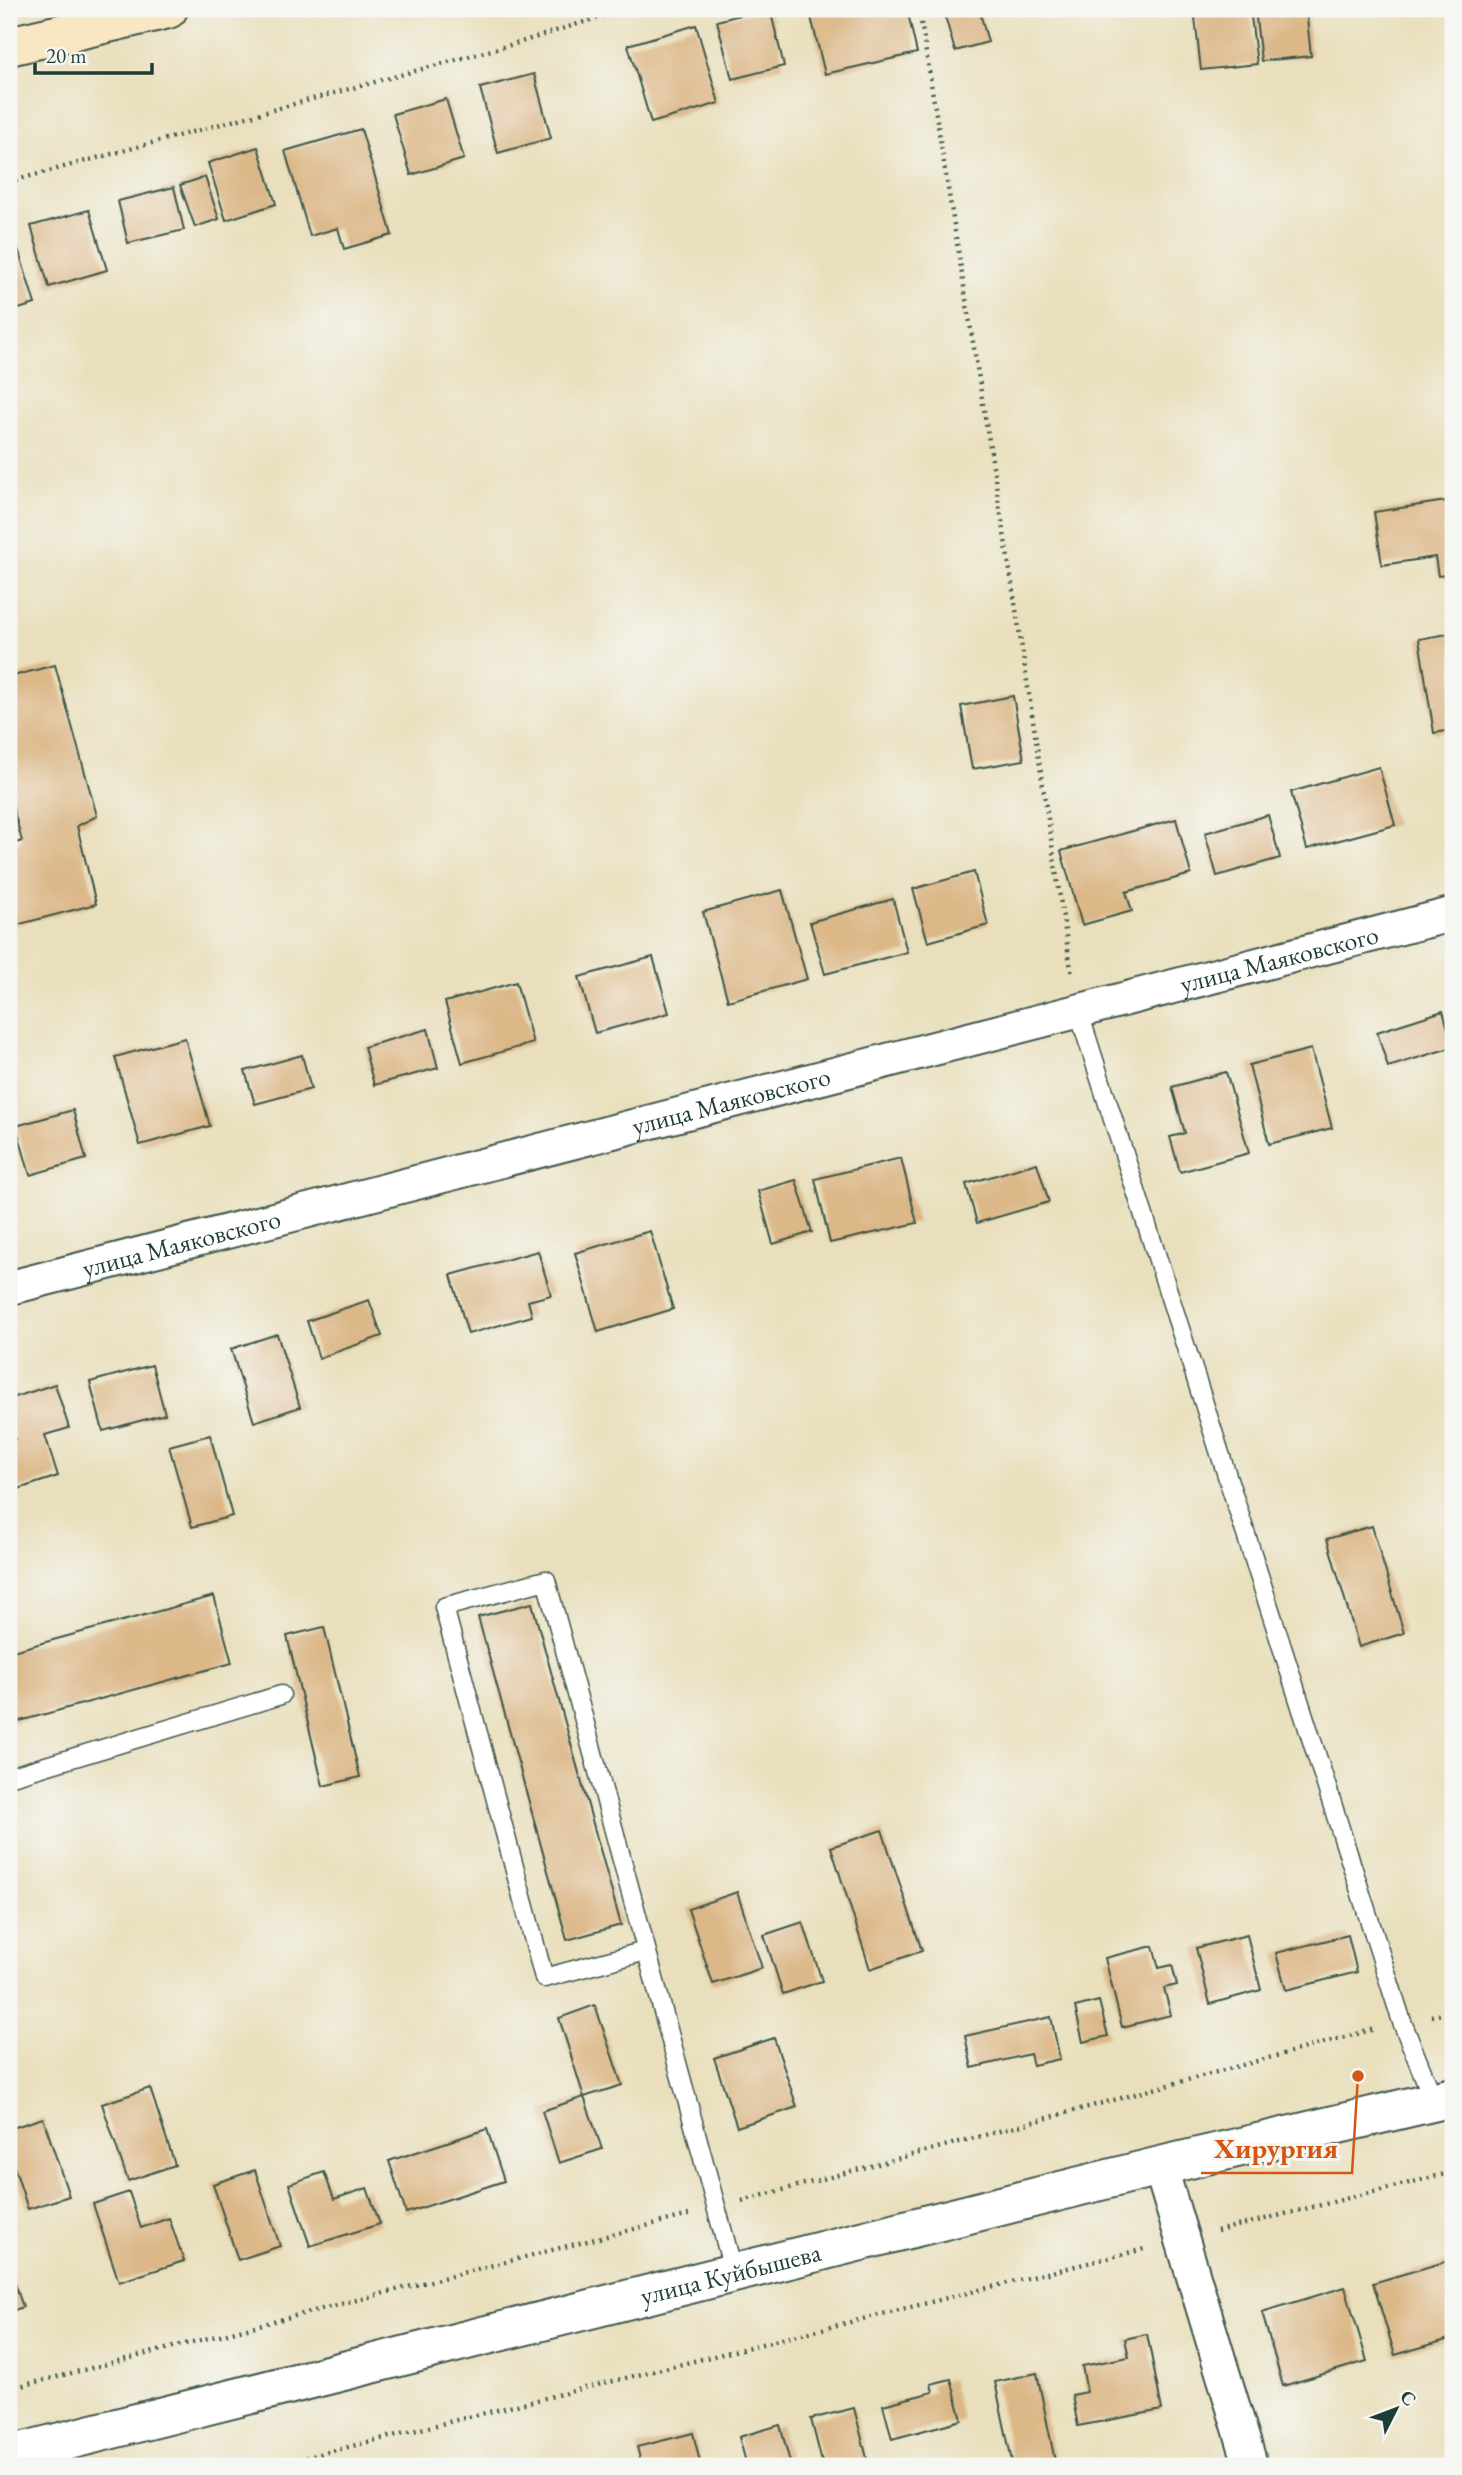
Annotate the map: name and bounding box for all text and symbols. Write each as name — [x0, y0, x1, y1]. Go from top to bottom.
scale bar — [35, 32, 152, 76]
text: 20 m — [46, 42, 87, 69]
street label: улица Маяковского — [1176, 917, 1382, 1001]
street label: улица Маяковского — [628, 1059, 834, 1143]
street label: улица Маяковского — [78, 1201, 284, 1285]
callout: Хирургия — [1201, 2124, 1352, 2173]
text: Хирургия — [1213, 2130, 1338, 2166]
street label: улица Куйбышева — [637, 2235, 825, 2313]
north arrow — [1360, 2374, 1430, 2444]
text: С — [1394, 2385, 1422, 2411]

